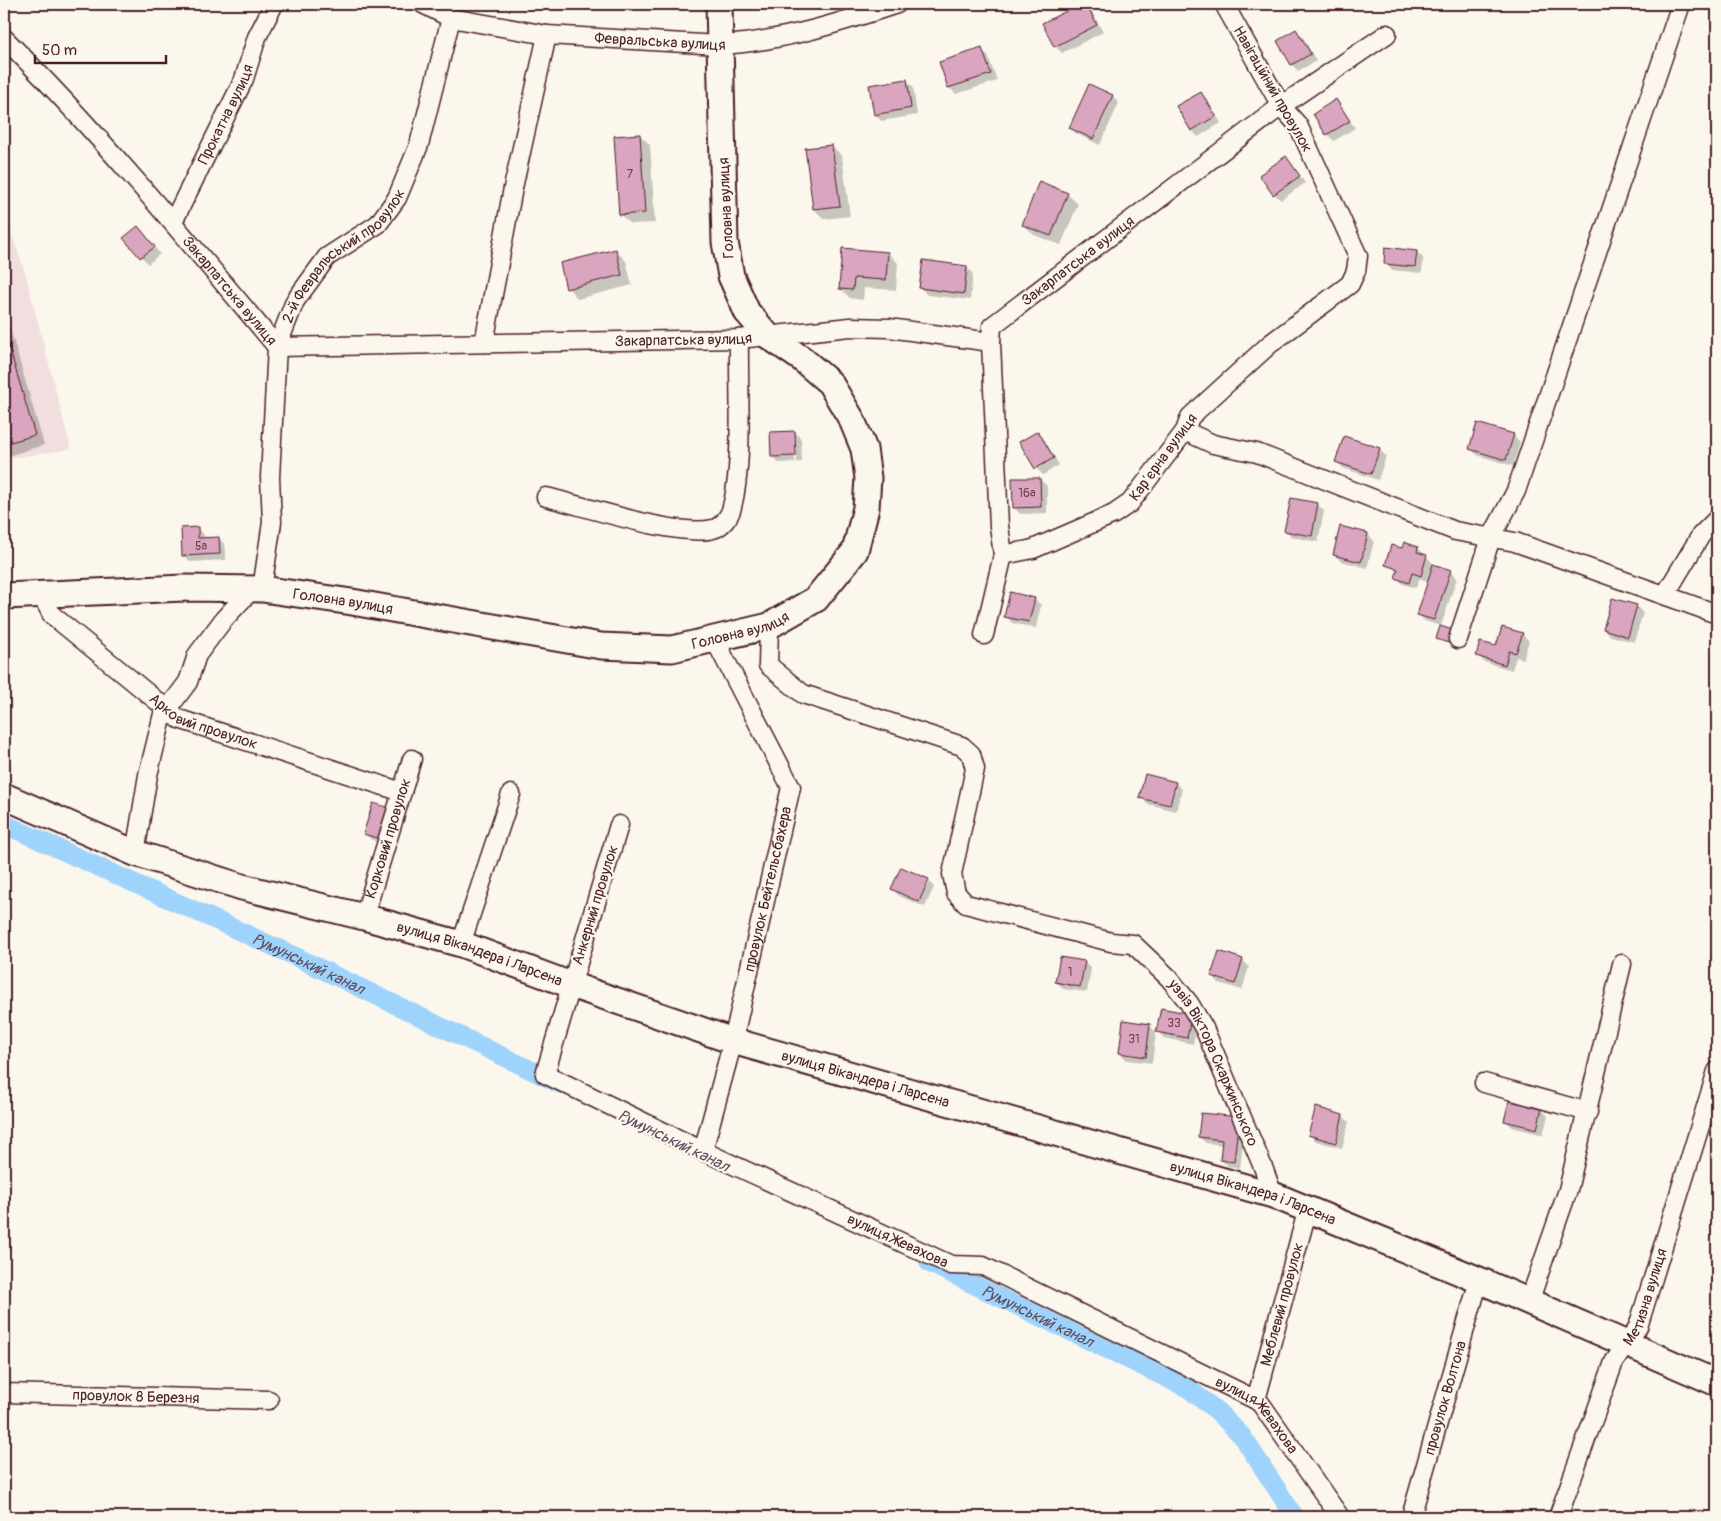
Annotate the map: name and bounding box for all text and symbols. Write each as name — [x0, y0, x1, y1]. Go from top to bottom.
street label: Навігаційний провулок — [1229, 23, 1317, 156]
street label: Февральська вулиця — [594, 29, 726, 55]
scale bar — [35, 32, 166, 64]
text: 50 m — [42, 41, 77, 60]
street label: Прокатна вулиця — [194, 62, 258, 168]
street label: Головна вулиця — [714, 157, 739, 259]
house number: 7 — [627, 167, 634, 182]
street label: 2-й Февральський провулок — [278, 186, 410, 326]
street label: Закарпатська вулиця — [1018, 212, 1138, 310]
street label: Закарпатська вулиця — [178, 232, 281, 350]
street label: Закарпатська вулиця — [615, 329, 753, 351]
street label: Карʼєрна вулиця — [1125, 410, 1202, 505]
house number: 16а — [1018, 486, 1036, 501]
house number: 5а — [195, 539, 207, 554]
street label: Головна вулиця — [291, 585, 394, 619]
street label: Головна вулиця — [690, 607, 793, 654]
street label: Арковий провулок — [145, 689, 260, 754]
street label: Корковий провулок — [361, 776, 416, 901]
street label: провулок Бейтельсбахера — [740, 804, 796, 974]
street label: Анкерний провулок — [568, 843, 623, 967]
street label: вулиця Вікандера і Ларсена — [394, 918, 565, 991]
water label: Румунський канал — [249, 929, 369, 1000]
house number: 1 — [1068, 965, 1072, 980]
street label: узвіз Віктора Скаржинського — [1163, 975, 1262, 1149]
house number: 33 — [1167, 1016, 1181, 1031]
house number: 31 — [1128, 1032, 1140, 1047]
street label: вулиця Вікандера і Ларсена — [779, 1046, 952, 1112]
water label: Румунський канал — [614, 1105, 734, 1177]
street label: вулиця Вікандера і Ларсена — [1168, 1157, 1339, 1230]
street label: вулиця Жевахова — [844, 1210, 951, 1272]
street label: Меблевий провулок — [1257, 1241, 1308, 1368]
street label: Метизна вулиця — [1619, 1246, 1672, 1349]
water label: Румунський канал — [978, 1281, 1098, 1353]
street label: провулок Волтона — [1420, 1339, 1471, 1457]
street label: вулиця Жевахова — [1212, 1373, 1302, 1458]
street label: провулок 8 Березня — [72, 1386, 200, 1408]

